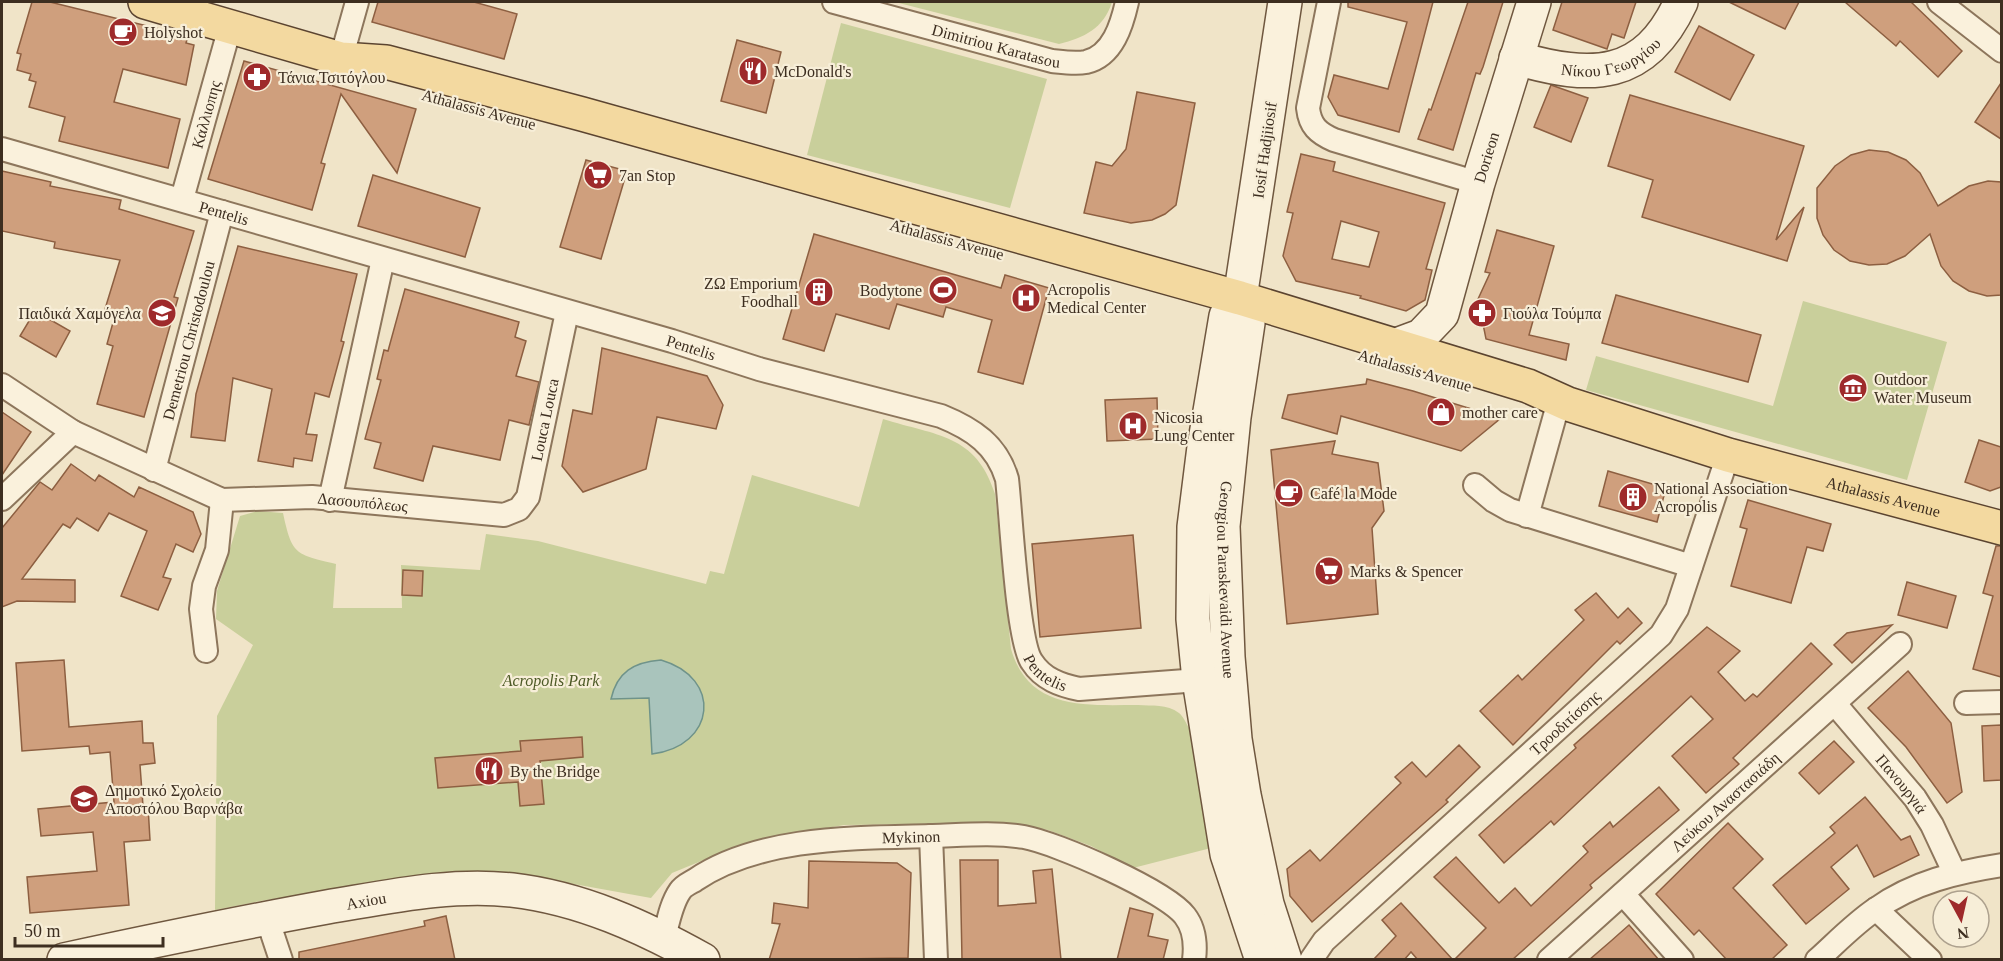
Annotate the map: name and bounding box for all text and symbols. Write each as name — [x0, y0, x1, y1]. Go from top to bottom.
cafe icon: Holyshot — [107, 16, 139, 48]
street label: Dimitriou Karatasou — [930, 21, 1061, 71]
place label: Holyshot — [144, 24, 203, 42]
street label: Νίκου Γεωργίου — [1560, 34, 1664, 80]
restaurant icon: McDonald's — [737, 55, 769, 87]
pharmacy icon: Τάνια Τσιτόγλου — [241, 61, 273, 93]
place label: McDonald's — [774, 63, 852, 80]
place label: Τάνια Τσιτόγλου — [278, 69, 386, 87]
street label: Καλλιοπης — [189, 78, 224, 150]
street label: Athalassis Avenue — [420, 86, 538, 133]
street label: Iosif Hadjiiosif — [1249, 100, 1281, 200]
street label: Dorieon — [1471, 130, 1502, 185]
supermarket icon: 7an Stop — [582, 159, 614, 191]
place label: 7an Stop — [619, 167, 675, 185]
street label: Pentelis — [197, 198, 251, 228]
street label: Athalassis Avenue — [888, 216, 1006, 263]
street label: Demetriou Christodoulou — [160, 259, 218, 422]
sports icon: Bodytone — [927, 274, 959, 306]
place label: ΖΩ Emporium Foodhall — [704, 275, 799, 310]
building icon: ΖΩ Emporium Foodhall — [803, 276, 835, 308]
place label: Acropolis Medical Center — [1047, 281, 1147, 316]
place label: Bodytone — [860, 282, 922, 300]
hospital icon: Acropolis Medical Center — [1010, 282, 1042, 314]
school or university icon: Παιδικά Χαμόγελα — [146, 297, 178, 329]
pharmacy icon: Γιούλα Τούμπα — [1466, 297, 1498, 329]
place label: Παιδικά Χαμόγελα — [18, 305, 142, 323]
place label: Γιούλα Τούμπα — [1503, 305, 1602, 323]
street label: Pentelis — [664, 332, 718, 363]
street label: Athalassis Avenue — [1356, 346, 1474, 395]
place label: Outdoor Water Museum — [1874, 371, 1972, 406]
museum icon: Outdoor Water Museum — [1837, 372, 1869, 404]
street label: Louca Louca — [528, 377, 562, 463]
shop icon: mother care — [1425, 396, 1457, 428]
place label: mother care — [1462, 404, 1538, 421]
place label: Nicosia Lung Center — [1154, 409, 1235, 445]
hospital icon: Nicosia Lung Center — [1117, 410, 1149, 442]
street label: Athalassis Avenue — [1824, 474, 1942, 520]
cafe icon: Café la Mode — [1273, 477, 1305, 509]
street label: Georgiou Paraskevaidi Avenue — [1214, 480, 1238, 679]
place label: National Association Acropolis — [1654, 480, 1788, 516]
building icon: National Association Acropolis — [1617, 481, 1649, 513]
place label: Café la Mode — [1310, 485, 1397, 502]
street label: Δασουπόλεως — [317, 490, 409, 515]
supermarket icon: Marks & Spencer — [1313, 555, 1345, 587]
place label: Marks & Spencer — [1350, 563, 1464, 581]
street label: Pentelis — [1020, 652, 1069, 694]
park label: Acropolis Park — [502, 672, 600, 690]
street label: Τροοδιτίσσης — [1527, 686, 1604, 759]
street label: Λεύκου Αναστασιάδη — [1668, 749, 1784, 855]
street label: Πανουργιά — [1873, 751, 1931, 817]
restaurant icon: By the Bridge — [473, 755, 505, 787]
place label: By the Bridge — [510, 763, 600, 781]
place label: Δημοτικό Σχολείο Αποστόλου Βαρνάβα — [105, 782, 243, 818]
school or university icon: Δημοτικό Σχολείο Αποστόλου Βαρνάβα — [68, 783, 100, 815]
street label: Mykinon — [882, 828, 941, 847]
street label: Axiou — [345, 889, 387, 913]
north arrow — [1931, 889, 1991, 949]
scale bar — [15, 910, 164, 948]
text: 50 m — [24, 921, 61, 941]
text: N — [1956, 924, 1970, 943]

